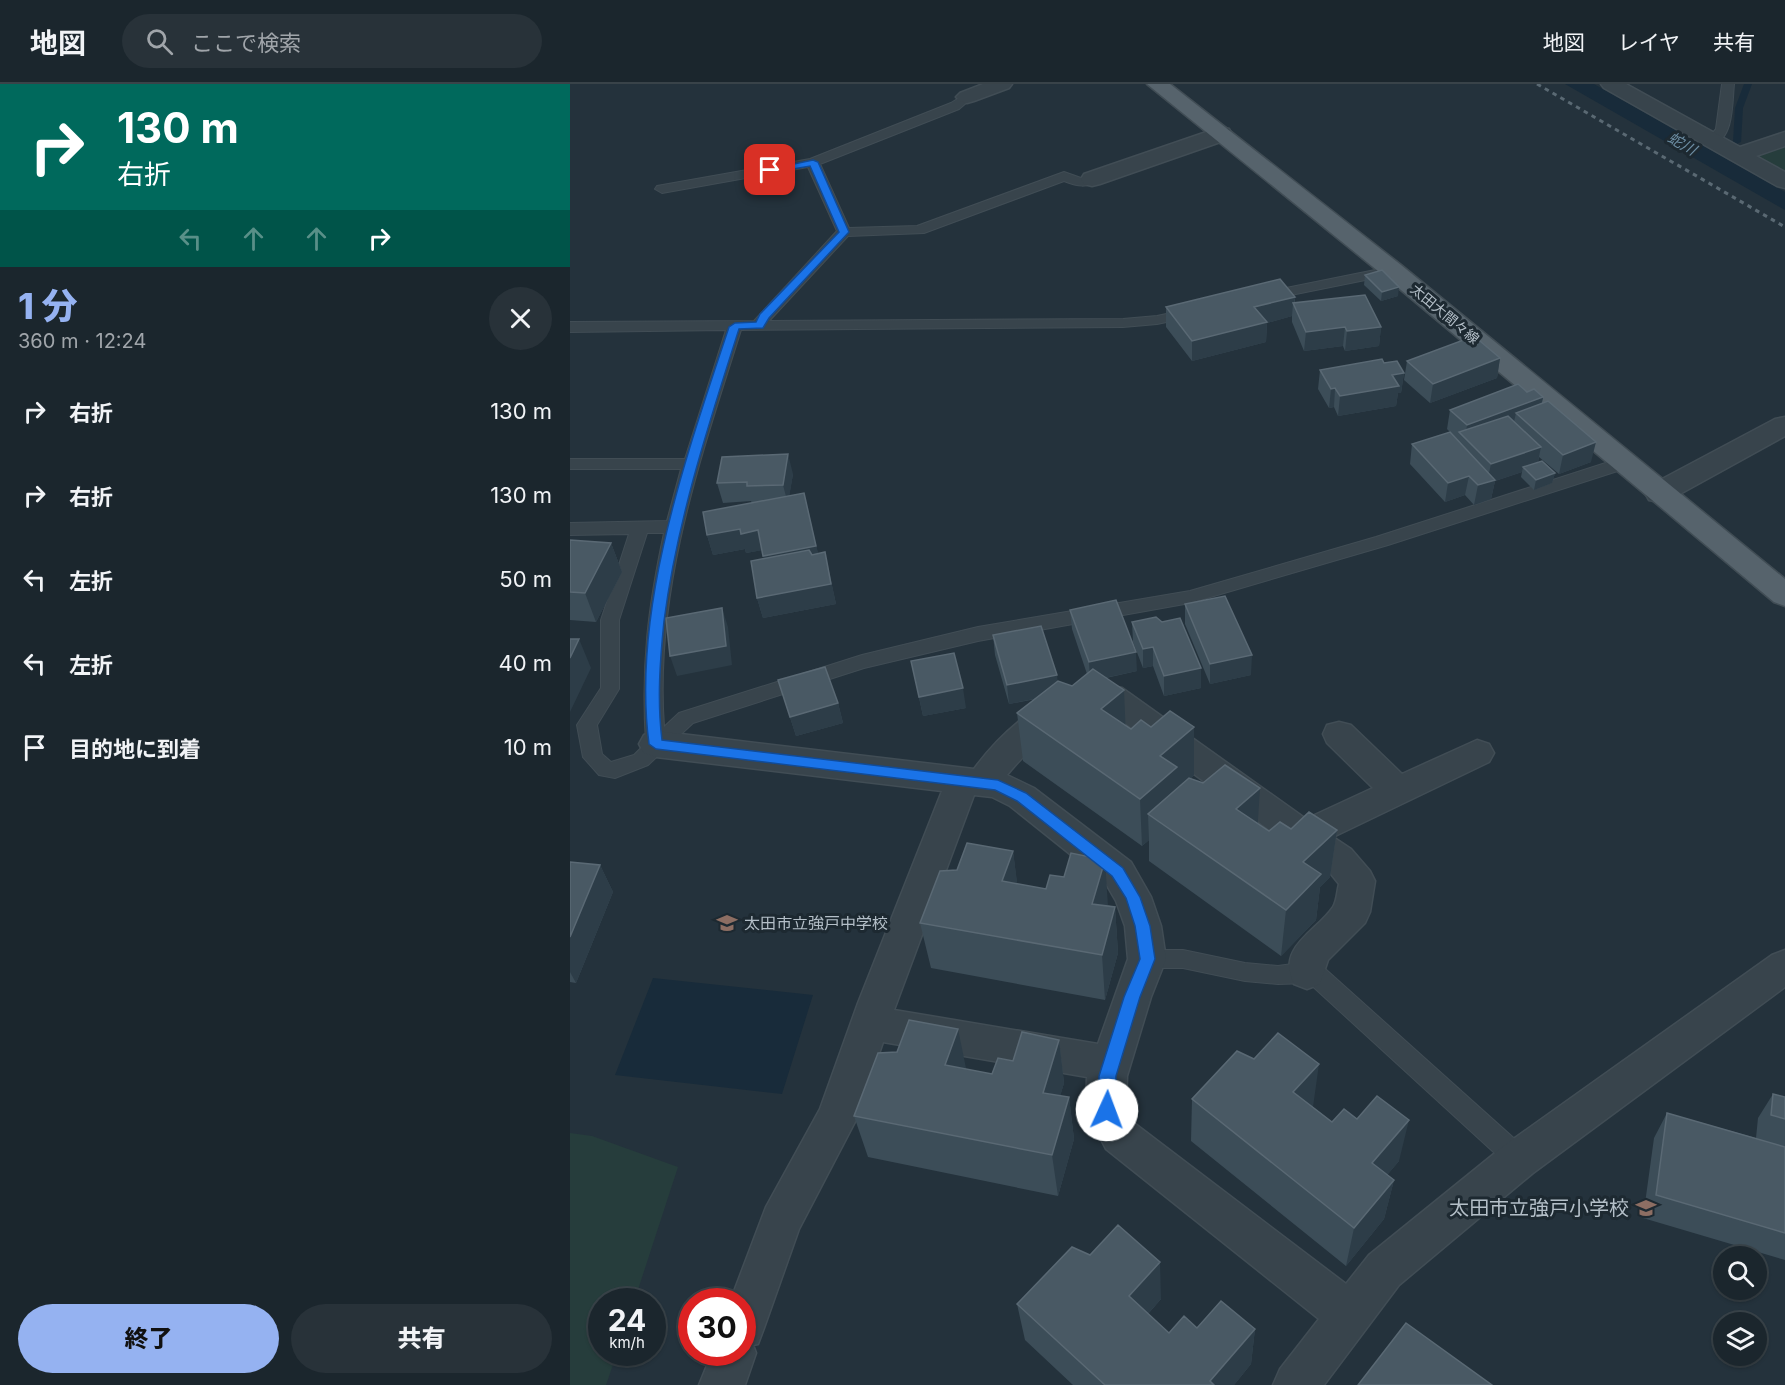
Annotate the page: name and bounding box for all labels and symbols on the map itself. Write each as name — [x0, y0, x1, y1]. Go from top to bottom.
water label: 蛇川 — [1665, 128, 1702, 160]
pin — [744, 144, 795, 195]
street label: 太田大間々線 — [1408, 280, 1483, 347]
school or university icon: 太田市立強戸中学校 — [715, 911, 739, 935]
place label: 太田市立強戸中学校 — [744, 913, 888, 933]
position arrow — [1075, 1078, 1139, 1142]
place label: 太田市立強戸小学校 — [1449, 1196, 1629, 1220]
school or university icon: 太田市立強戸小学校 — [1634, 1196, 1658, 1220]
speed limit sign: 30 — [678, 1288, 756, 1366]

